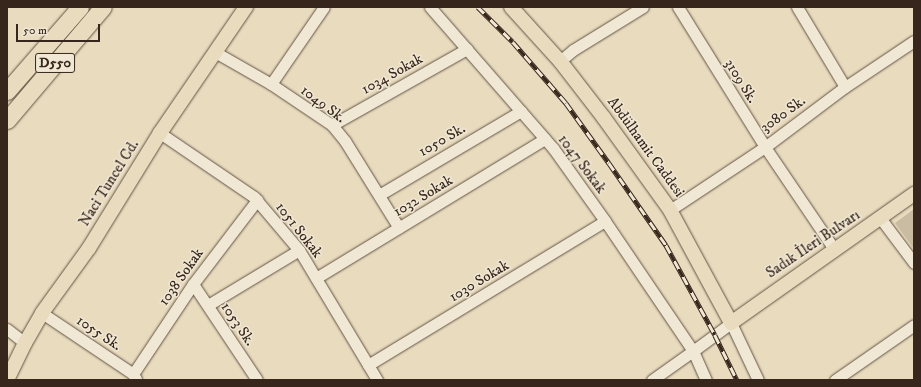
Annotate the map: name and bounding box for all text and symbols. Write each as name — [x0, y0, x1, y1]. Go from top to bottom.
scale bar — [18, 16, 102, 42]
text: 50 m — [23, 23, 47, 38]
street label: 1034 Sokak — [358, 50, 426, 98]
road number: D550 — [35, 51, 75, 75]
street label: 3109 Sk. — [720, 56, 762, 106]
street label: 1049 Sk. — [297, 81, 349, 127]
street label: 3080 Sk. — [757, 92, 809, 136]
street label: Abdülhamit Caddesi — [604, 93, 688, 201]
street label: 1050 Sk. — [415, 119, 469, 161]
street label: 1047 Sokak — [554, 131, 610, 197]
street label: Naci Tuncel Cd. — [75, 136, 143, 230]
street label: 1032 Sokak — [390, 171, 456, 221]
street label: 1051 Sokak — [272, 198, 326, 262]
street label: Sadık İleri Bulvarı — [763, 206, 863, 282]
street label: 1038 Sokak — [155, 245, 207, 309]
street label: 1030 Sokak — [446, 256, 512, 306]
street label: 1053 Sk. — [217, 299, 259, 349]
street label: 1055 Sk. — [73, 311, 125, 355]

